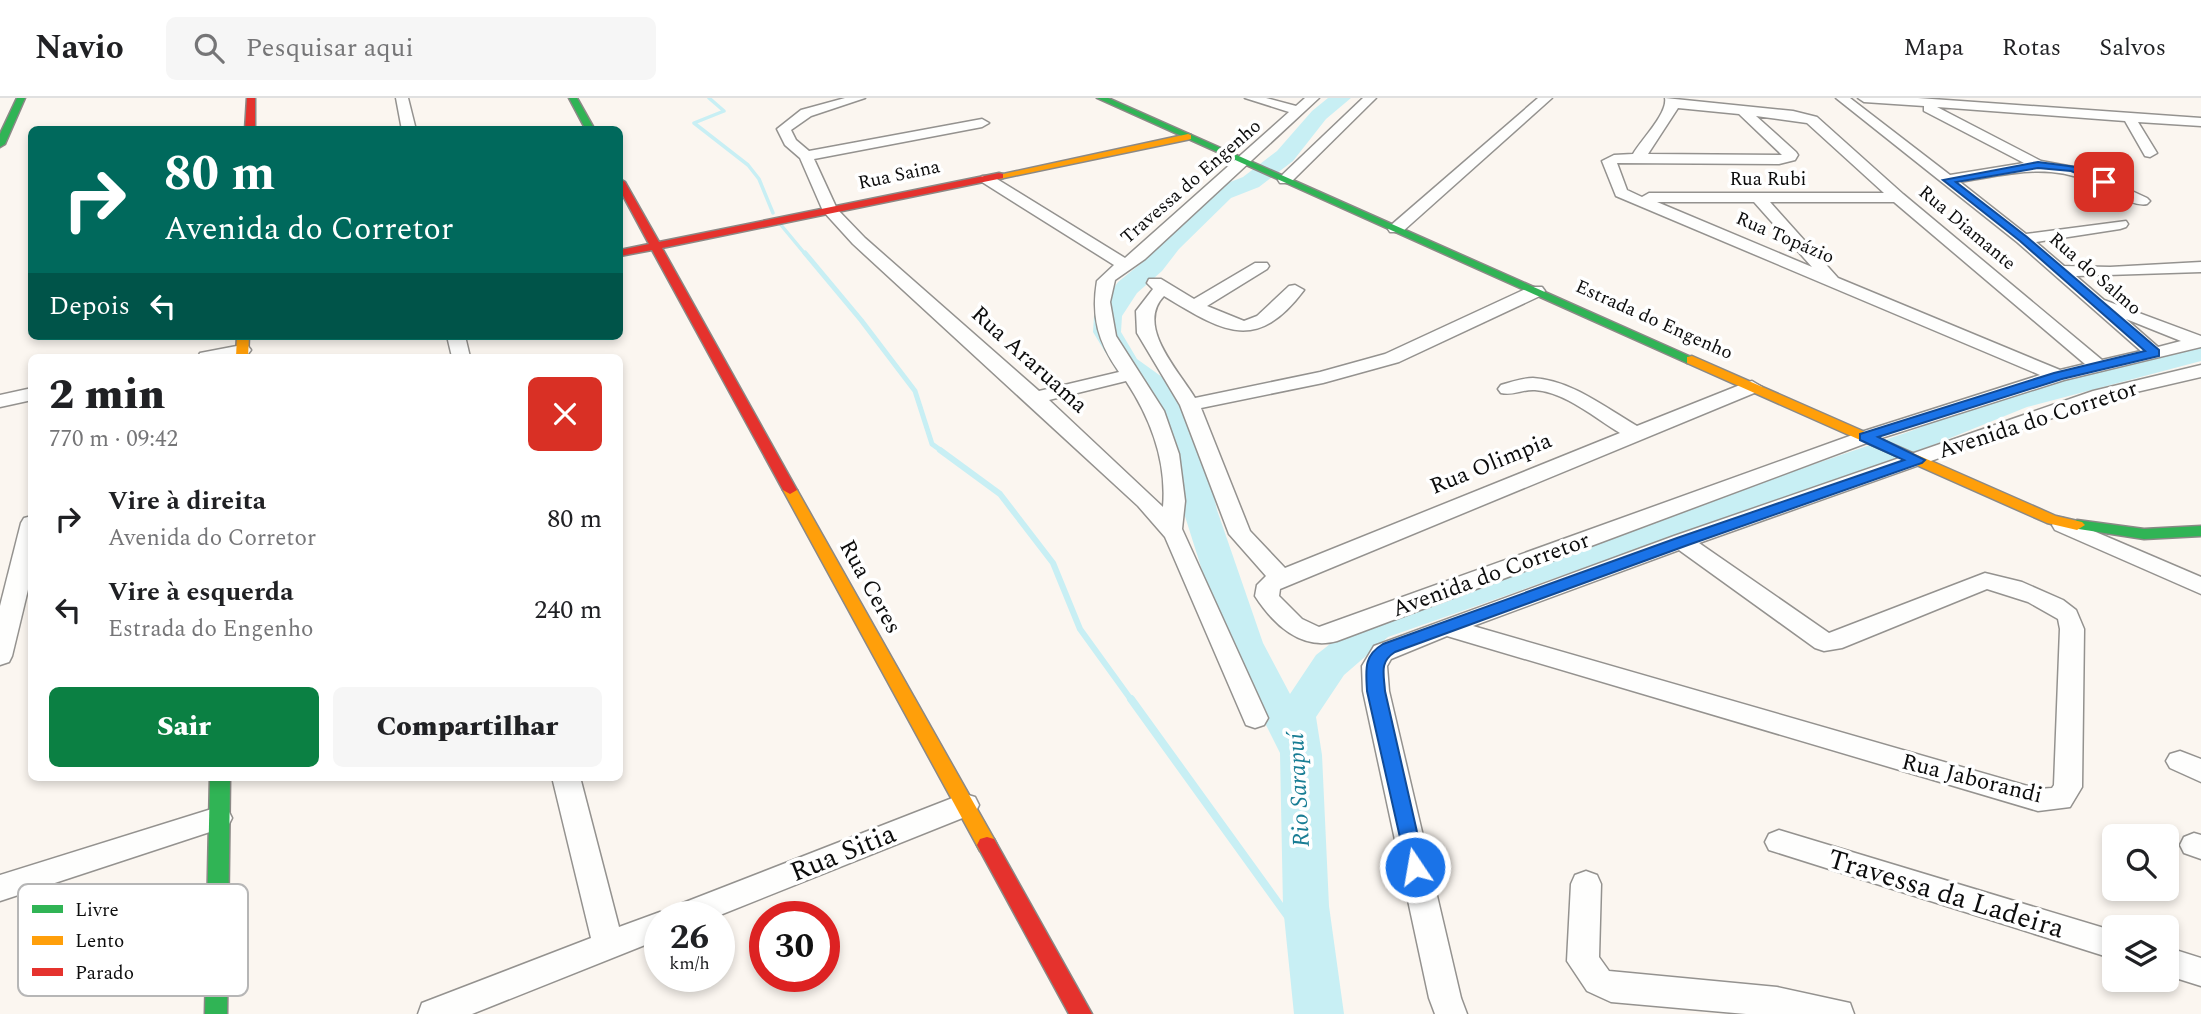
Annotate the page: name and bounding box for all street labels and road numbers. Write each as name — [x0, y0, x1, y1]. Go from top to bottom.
street label: Travessa do Engenho — [1114, 112, 1268, 252]
street label: Rua Saina — [855, 152, 943, 198]
street label: Rua Rubi — [1729, 165, 1807, 194]
street label: Rua Diamante — [1912, 178, 2022, 278]
street label: Rua Topázio — [1731, 204, 1839, 272]
street label: Rua do Salmo — [2042, 225, 2148, 323]
street label: Estrada do Engenho — [1571, 272, 1737, 368]
street label: Rua Araruama — [963, 298, 1095, 422]
street label: Avenida do Corretor — [1934, 371, 2142, 469]
street label: Rua Olimpia — [1425, 424, 1557, 504]
street label: Avenida do Corretor — [1387, 523, 1595, 627]
street label: Rua Ceres — [830, 533, 910, 641]
street label: Rua Jaborandi — [1898, 745, 2046, 813]
street label: Rua Sitia — [784, 812, 903, 894]
street label: Travessa da Ladeira — [1822, 838, 2070, 951]

